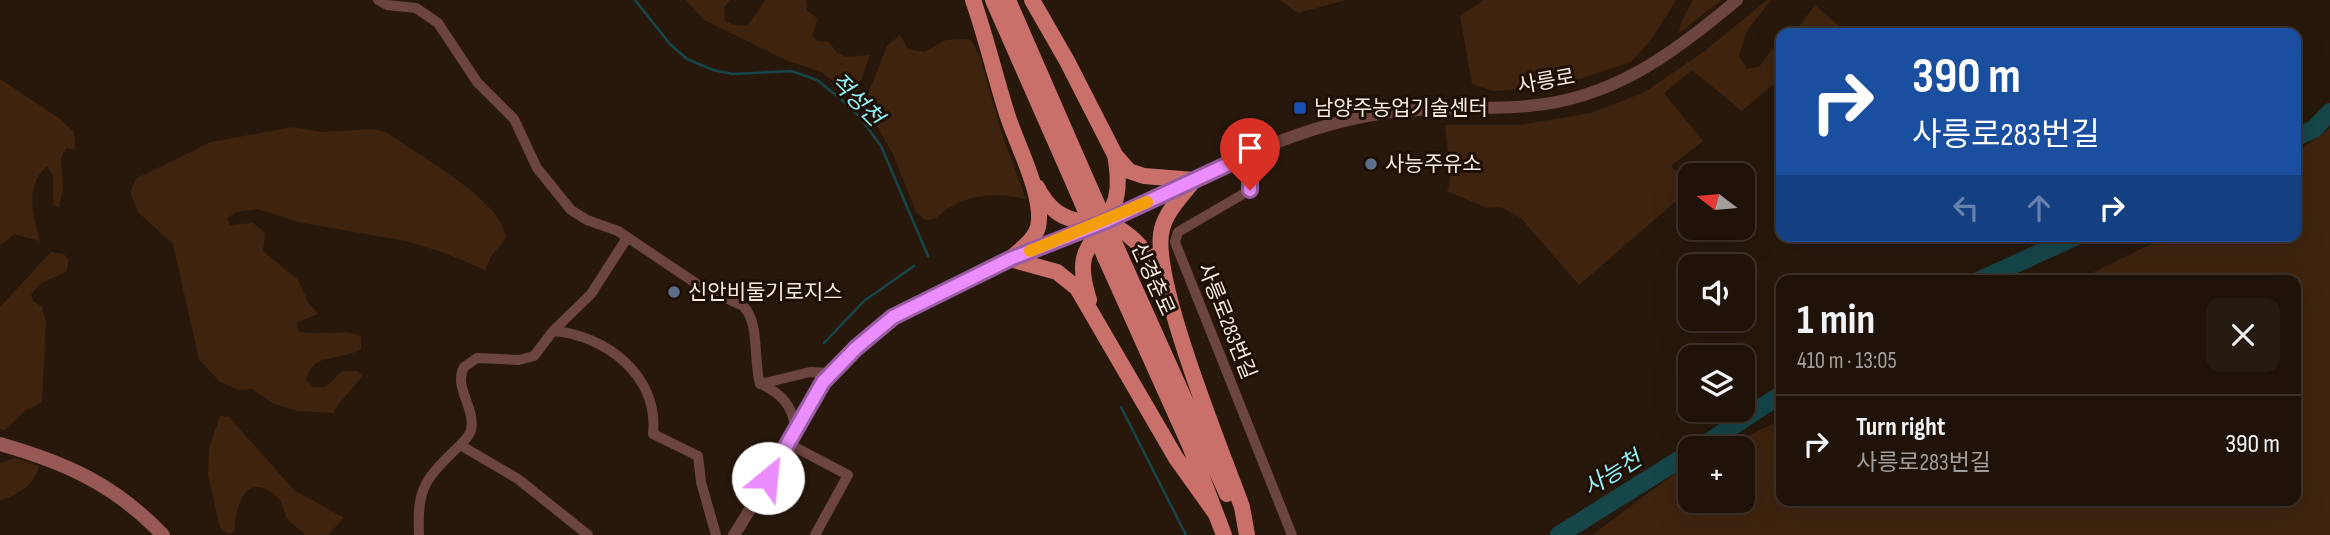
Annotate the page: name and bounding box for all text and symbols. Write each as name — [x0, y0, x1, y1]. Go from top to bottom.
text: 390 m — [1912, 48, 2021, 107]
icon: right — [1797, 56, 1888, 147]
street label: 사릉로 — [1515, 64, 1577, 99]
water label: 적성천 — [824, 67, 891, 134]
place label: 남양주농업기술센터 — [1314, 96, 1488, 121]
marker: 남양주농업기술센터 — [1292, 100, 1308, 116]
text: 사릉로283번길 — [1912, 116, 2100, 155]
pin — [1220, 118, 1280, 190]
icon: arrive — [1231, 129, 1269, 167]
place label: 사능주유소 — [1385, 152, 1482, 177]
marker: 사능주유소 — [1363, 156, 1379, 172]
north arrow — [1678, 163, 1755, 240]
map controls — [1678, 163, 1755, 513]
icon: left — [1947, 189, 1985, 227]
icon: ahead — [2020, 189, 2058, 227]
icon: right — [2093, 189, 2131, 227]
street label: 신경춘로 — [1125, 239, 1180, 320]
button: sound — [1678, 254, 1755, 331]
street label: 사릉로283번길 — [1192, 259, 1261, 383]
place label: 신안비둘기로지스 — [688, 280, 843, 305]
marker: 신안비둘기로지스 — [666, 284, 682, 300]
text: 1 min — [1797, 295, 1875, 346]
button: close — [2206, 298, 2280, 372]
button: layers — [1678, 345, 1755, 422]
text: 410 m · 13:05 — [1797, 347, 1897, 375]
text: Turn right — [1856, 412, 1945, 443]
icon: right — [1797, 425, 1835, 463]
text: 390 m — [2225, 429, 2280, 460]
button: + — [1678, 436, 1755, 513]
position arrow — [731, 441, 805, 515]
water label: 사능천 — [1578, 444, 1649, 503]
text: 사릉로283번길 — [1856, 449, 1991, 477]

